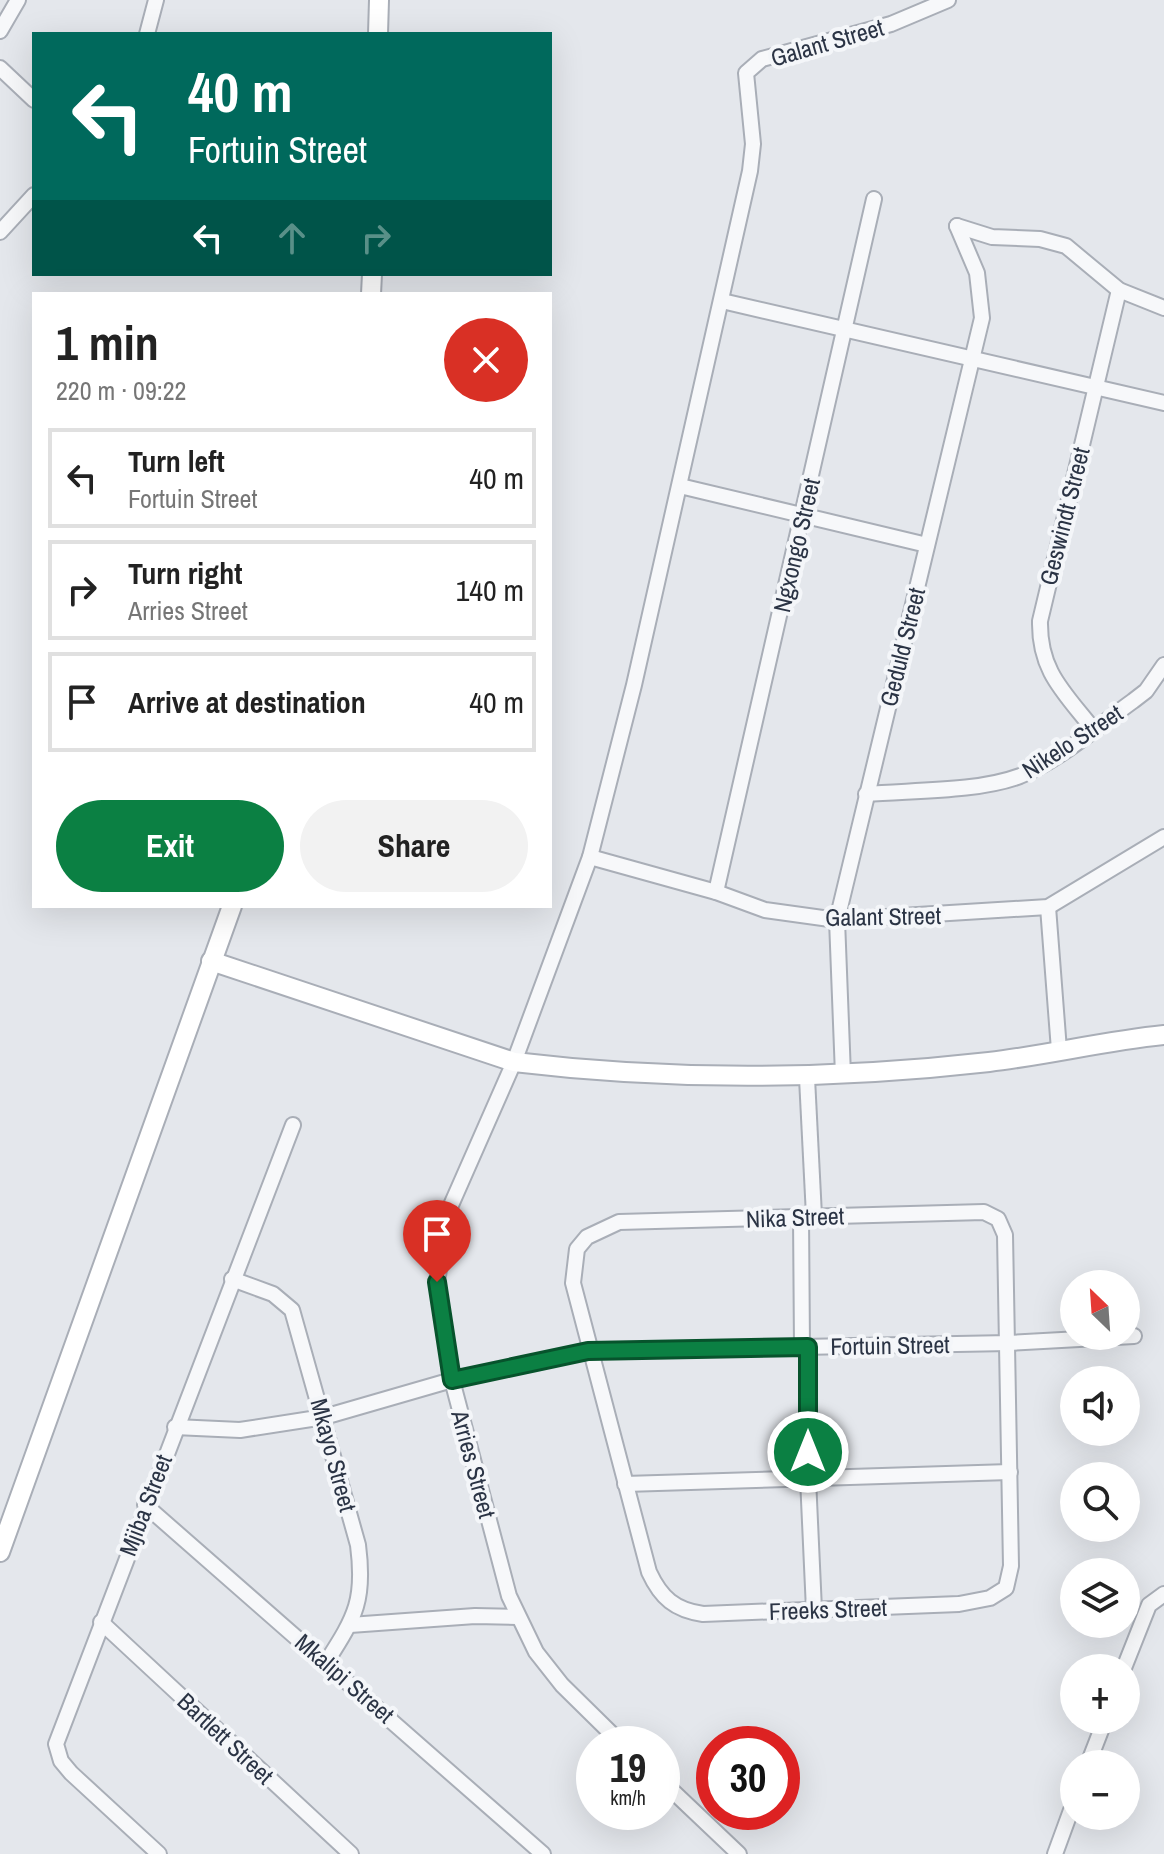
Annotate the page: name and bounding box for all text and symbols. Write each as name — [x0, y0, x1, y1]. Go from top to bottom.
street label: Galant Street — [767, 10, 888, 73]
text: 40 m — [188, 54, 293, 129]
icon: left — [56, 64, 160, 168]
text: Fortuin Street — [188, 126, 367, 174]
icon: left — [186, 216, 230, 260]
icon: ahead — [270, 216, 314, 260]
icon: right — [354, 216, 398, 260]
text: 1 min — [56, 310, 159, 375]
button: close — [444, 318, 528, 402]
text: 220 m · 09:22 — [56, 373, 186, 408]
text: Turn left — [128, 441, 225, 481]
street label: Geswindt Street — [1031, 443, 1097, 588]
icon: left — [60, 456, 104, 500]
text: 40 m — [469, 458, 524, 498]
street label: Ngxongo Street — [765, 474, 827, 615]
text: Fortuin Street — [128, 481, 257, 516]
text: Turn right — [128, 553, 242, 593]
icon: right — [60, 568, 104, 612]
text: 140 m — [456, 570, 524, 610]
street label: Geduld Street — [872, 584, 932, 710]
text: Arries Street — [128, 593, 248, 628]
icon: arrive — [60, 680, 104, 724]
text: Arrive at destination — [128, 682, 366, 722]
text: 40 m — [469, 682, 524, 722]
street label: Nikelo Street — [1016, 696, 1129, 785]
button: Exit — [56, 800, 284, 892]
button: Share — [300, 800, 528, 892]
street label: Galant Street — [825, 899, 942, 933]
street label: Nika Street — [745, 1199, 845, 1235]
pin — [403, 1200, 471, 1282]
icon: arrive — [415, 1212, 459, 1256]
north arrow — [1060, 1270, 1140, 1350]
map controls — [1060, 1270, 1140, 1830]
street label: Fortuin Street — [830, 1328, 950, 1362]
button: sound — [1060, 1366, 1140, 1446]
street label: Mkayo Street — [304, 1395, 365, 1516]
street label: Arries Street — [444, 1406, 504, 1522]
position arrow — [766, 1410, 850, 1494]
street label: Mjiba Street — [111, 1449, 179, 1560]
button: search — [1060, 1462, 1140, 1542]
button: layers — [1060, 1558, 1140, 1638]
street label: Freeks Street — [768, 1591, 888, 1627]
street label: Mkalipi Street — [289, 1626, 402, 1730]
button: + — [1060, 1654, 1140, 1734]
street label: Bartlett Street — [171, 1685, 281, 1791]
speed limit sign: 30 — [696, 1726, 800, 1830]
text: 19 — [610, 1741, 646, 1794]
button: − — [1060, 1750, 1140, 1830]
text: km/h — [610, 1784, 646, 1811]

